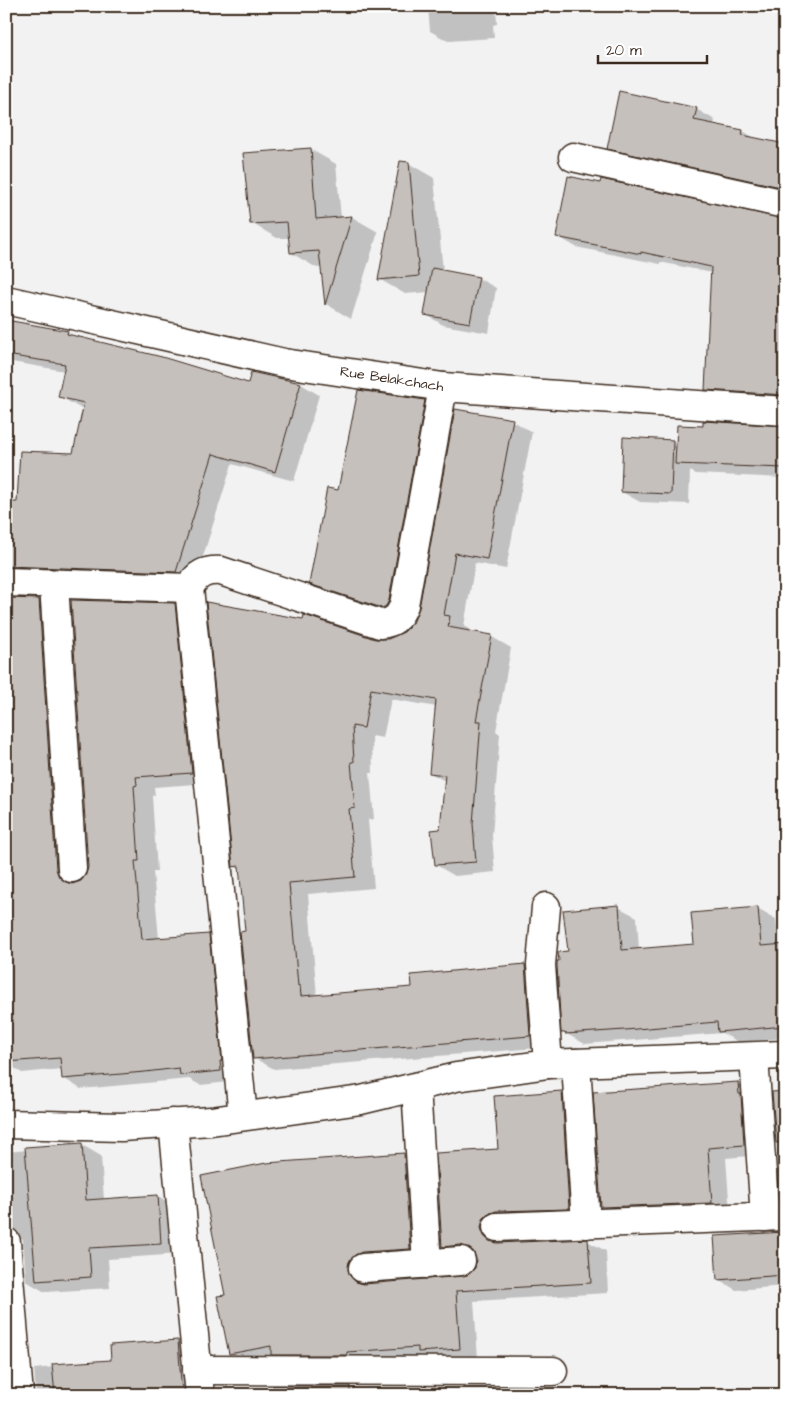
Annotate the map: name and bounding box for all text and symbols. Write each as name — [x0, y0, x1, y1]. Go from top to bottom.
scale bar — [598, 32, 707, 64]
text: 20 m — [606, 40, 642, 61]
street label: Rue Belakchach — [339, 362, 445, 397]

